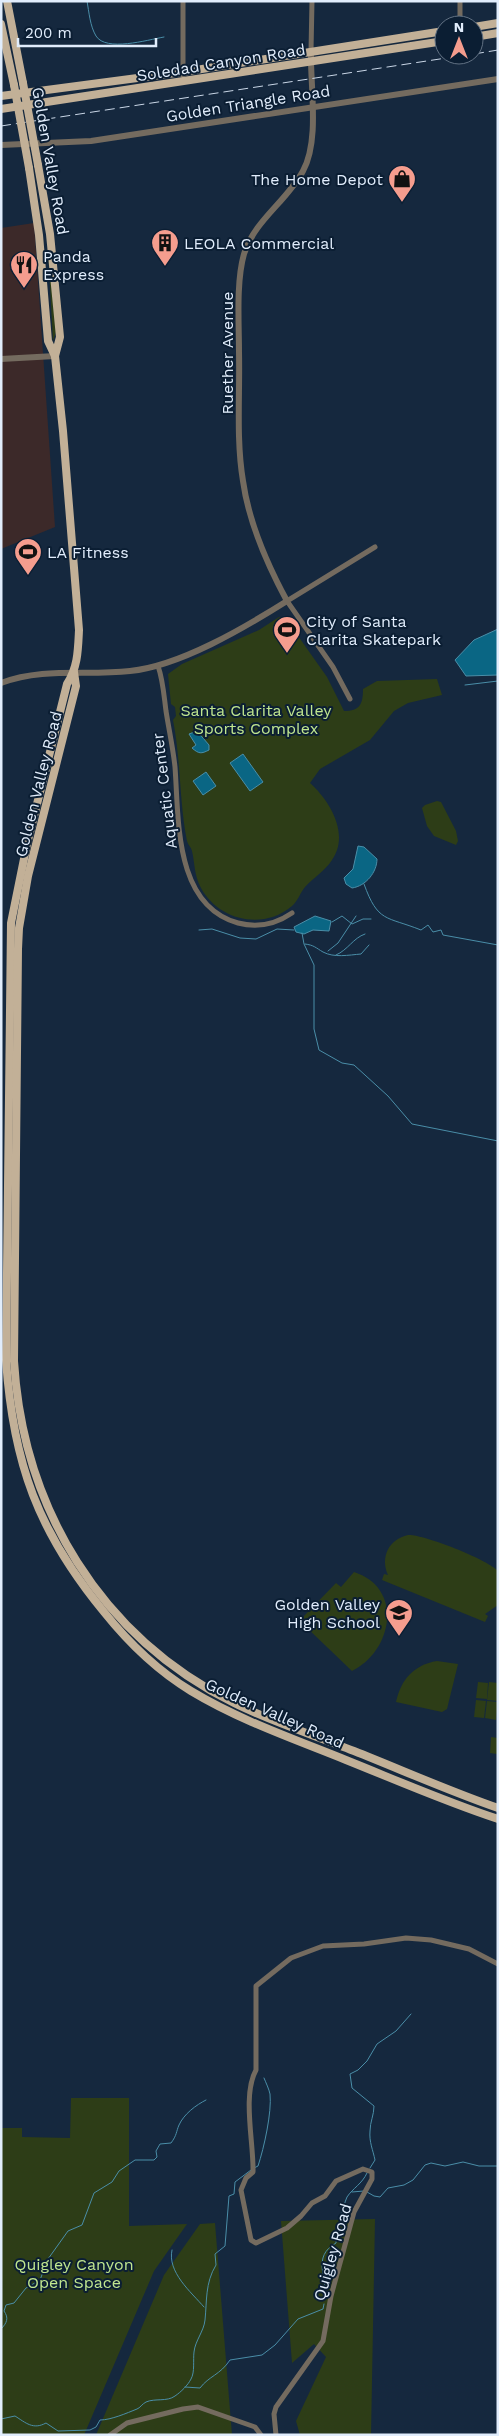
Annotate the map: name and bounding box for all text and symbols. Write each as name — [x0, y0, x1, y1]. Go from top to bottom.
scale bar — [18, 15, 155, 47]
north arrow — [434, 15, 484, 65]
text: N — [454, 19, 464, 35]
text: 200 m — [25, 24, 72, 42]
street label: Soledad Canyon Road — [135, 40, 307, 85]
street label: Golden Triangle Road — [165, 81, 331, 126]
street label: Golden Valley Road — [28, 86, 73, 236]
shop icon: The Home Depot — [387, 164, 417, 203]
place label: The Home Depot — [251, 170, 383, 189]
building icon: LEOLA Commercial — [150, 228, 180, 267]
place label: LEOLA Commercial — [184, 234, 334, 253]
place label: Panda Express — [43, 247, 104, 284]
restaurant icon: Panda Express — [9, 250, 39, 289]
street label: Ruether Avenue — [218, 292, 237, 414]
sports icon: LA Fitness — [13, 537, 43, 576]
place label: LA Fitness — [47, 543, 129, 562]
place label: City of Santa Clarita Skatepark — [306, 612, 441, 649]
sports icon: City of Santa Clarita Skatepark — [272, 615, 302, 654]
park label: Santa Clarita Valley Sports Complex — [180, 701, 332, 738]
street label: Golden Valley Road — [11, 709, 66, 859]
street label: Aquatic Center — [148, 731, 181, 850]
place label: Golden Valley High School — [274, 1595, 381, 1632]
school or university icon: Golden Valley High School — [384, 1598, 414, 1637]
street label: Golden Valley Road — [203, 1674, 347, 1753]
street label: Quigley Road — [309, 2201, 355, 2303]
park label: Quigley Canyon Open Space — [14, 2255, 134, 2292]

